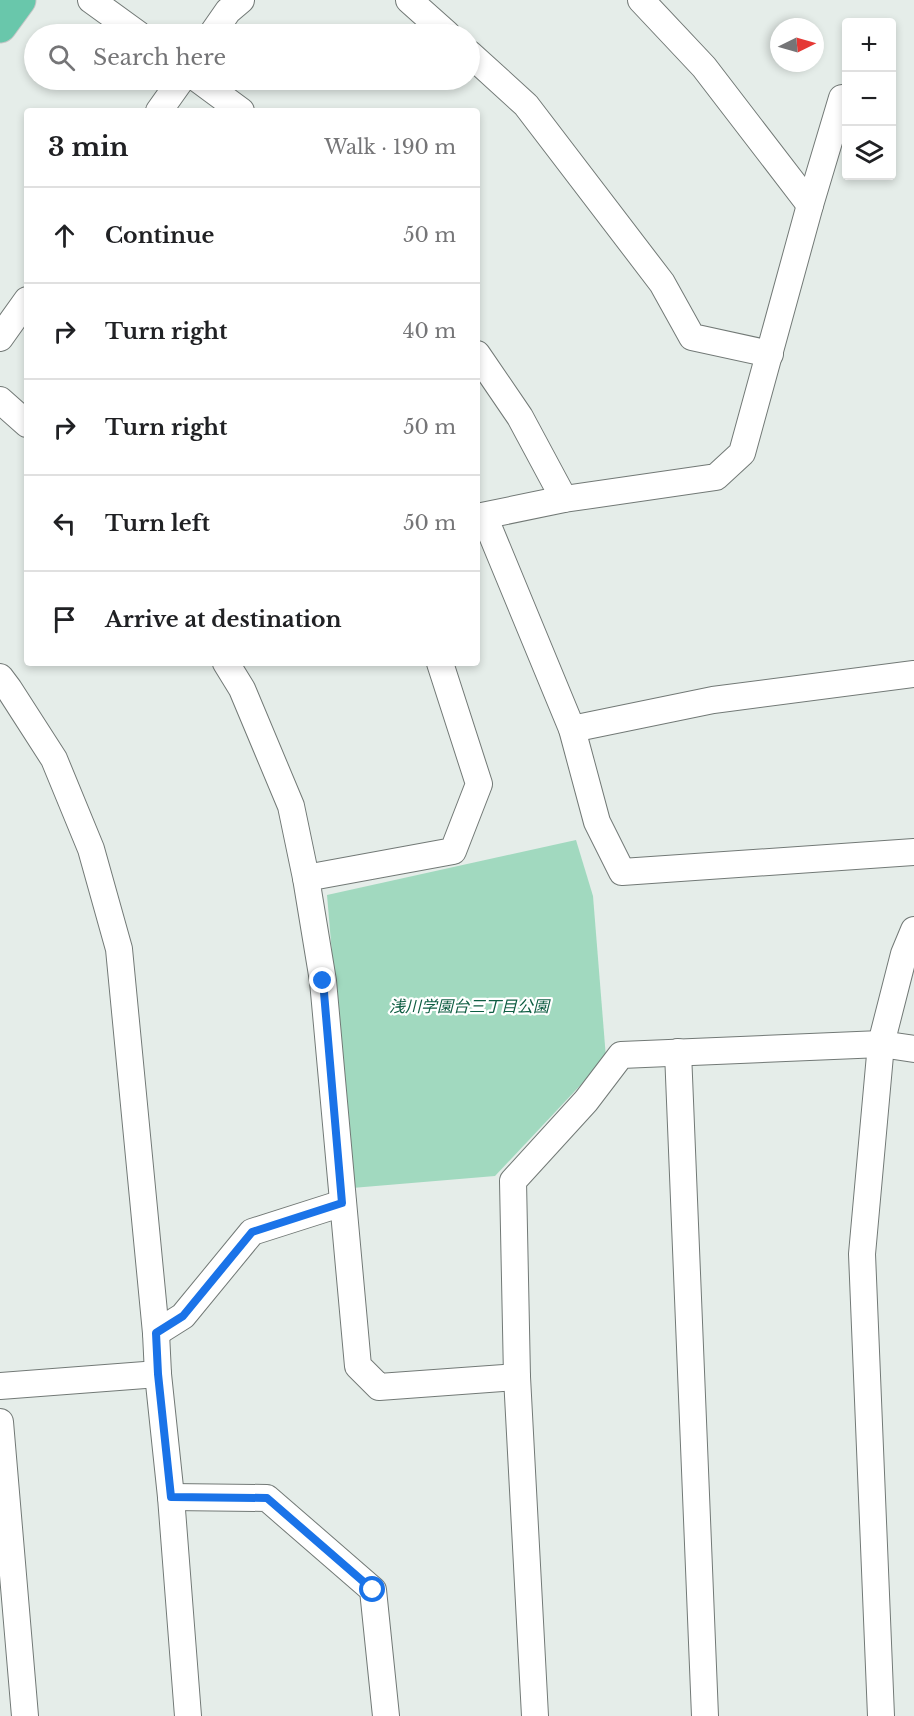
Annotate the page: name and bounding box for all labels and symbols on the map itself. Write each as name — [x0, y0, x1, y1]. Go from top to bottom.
north arrow — [770, 18, 824, 72]
route end — [309, 967, 335, 993]
park label: 浅川学園台三丁目公園 — [389, 996, 551, 1016]
route start — [359, 1576, 385, 1602]

